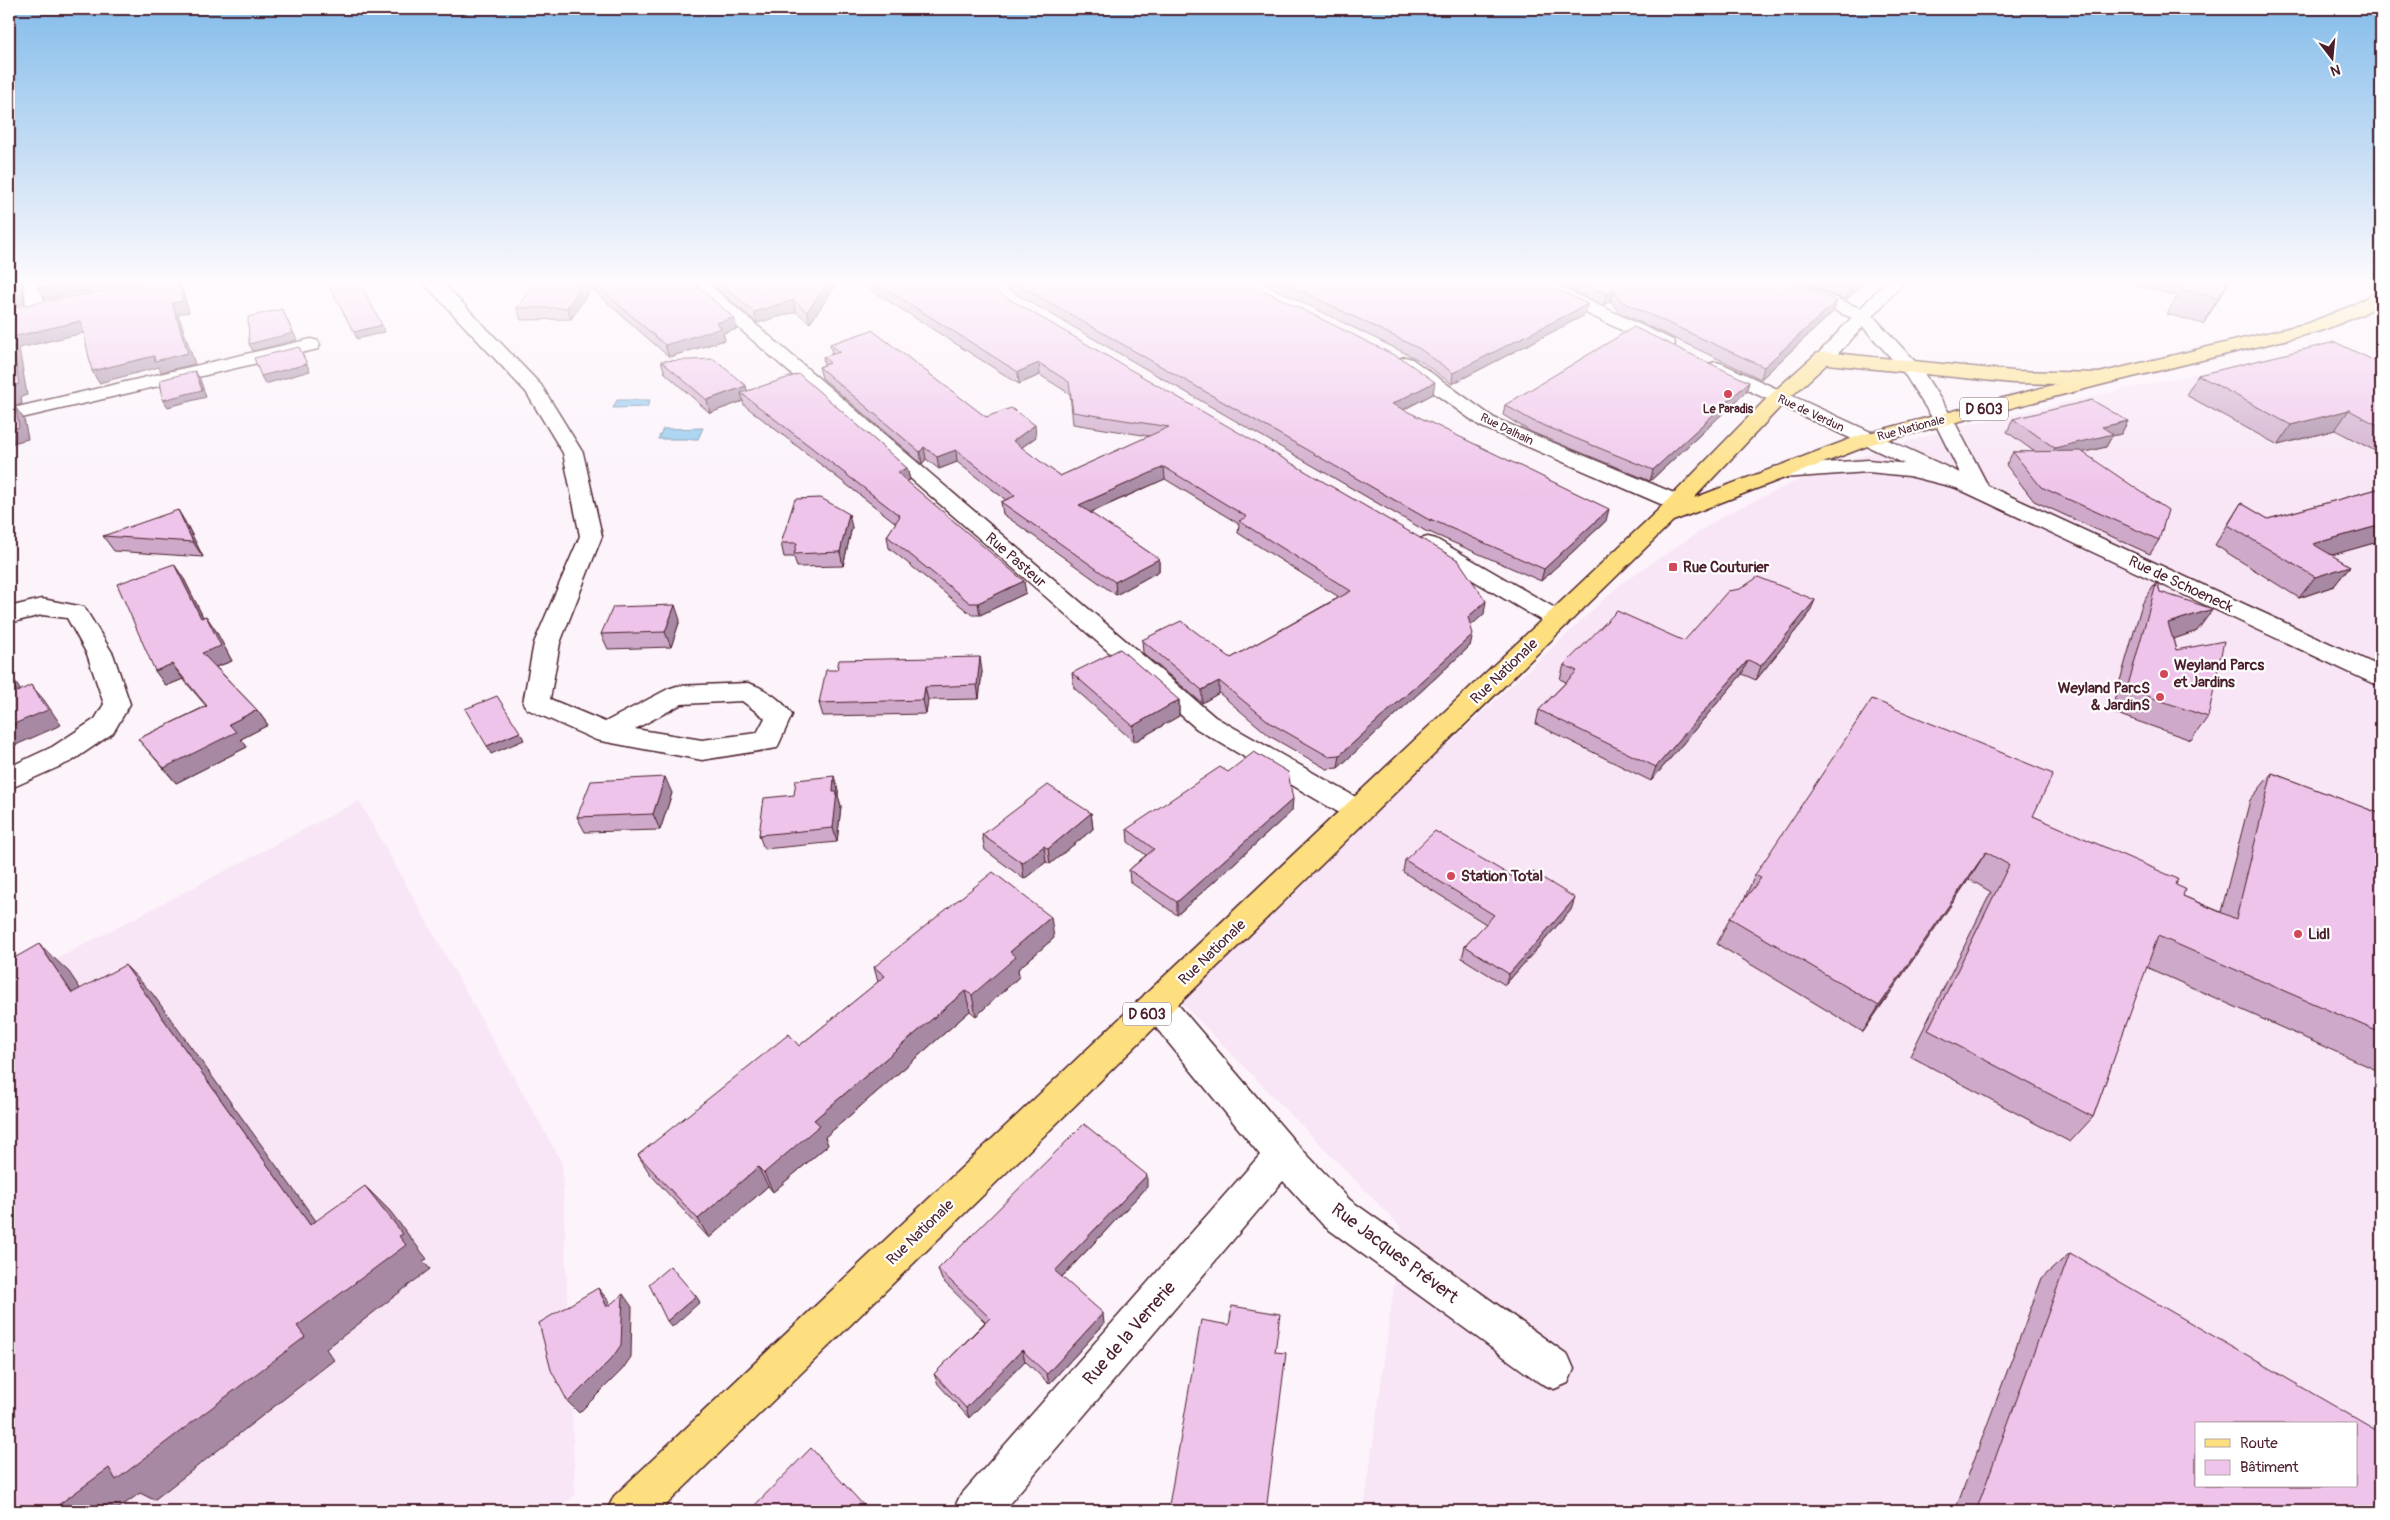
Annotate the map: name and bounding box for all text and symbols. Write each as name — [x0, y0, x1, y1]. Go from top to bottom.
north arrow — [2308, 32, 2358, 82]
text: N — [2329, 61, 2342, 79]
marker: Le Paradis — [1722, 388, 1734, 400]
street label: Rue de Verdun — [1775, 391, 1847, 436]
road number: D 603 — [1960, 398, 2008, 420]
place label: Le Paradis — [1703, 402, 1754, 417]
street label: Rue Dalhain — [1478, 410, 1536, 449]
street label: Rue Nationale — [1876, 412, 1947, 445]
street label: Rue Pasteur — [981, 529, 1051, 592]
street label: Rue de Schoeneck — [2125, 552, 2237, 617]
place label: Rue Couturier — [1683, 558, 1770, 577]
marker: Rue Couturier — [1667, 561, 1679, 573]
street label: Rue Nationale — [1467, 634, 1543, 708]
place label: Weyland Parcs et Jardins — [2173, 656, 2264, 692]
marker: Weyland Parcs et Jardins — [2158, 668, 2170, 680]
place label: Weyland ParcS & JardinS — [2058, 679, 2150, 715]
marker: Weyland ParcS & JardinS — [2154, 691, 2166, 703]
place label: Station Total — [1461, 867, 1543, 886]
marker: Station Total — [1445, 870, 1457, 882]
street label: Rue Nationale — [1175, 915, 1251, 989]
place label: Lidl — [2308, 925, 2330, 944]
marker: Lidl — [2292, 928, 2304, 940]
road number: D 603 — [1123, 1002, 1171, 1026]
street label: Rue Nationale — [883, 1195, 959, 1269]
street label: Rue Jacques Prévert — [1327, 1198, 1463, 1309]
street label: Rue de la Verrerie — [1078, 1277, 1181, 1390]
legend — [2195, 1422, 2358, 1488]
text: Route — [2240, 1434, 2278, 1453]
text: Bâtiment — [2240, 1458, 2300, 1477]

